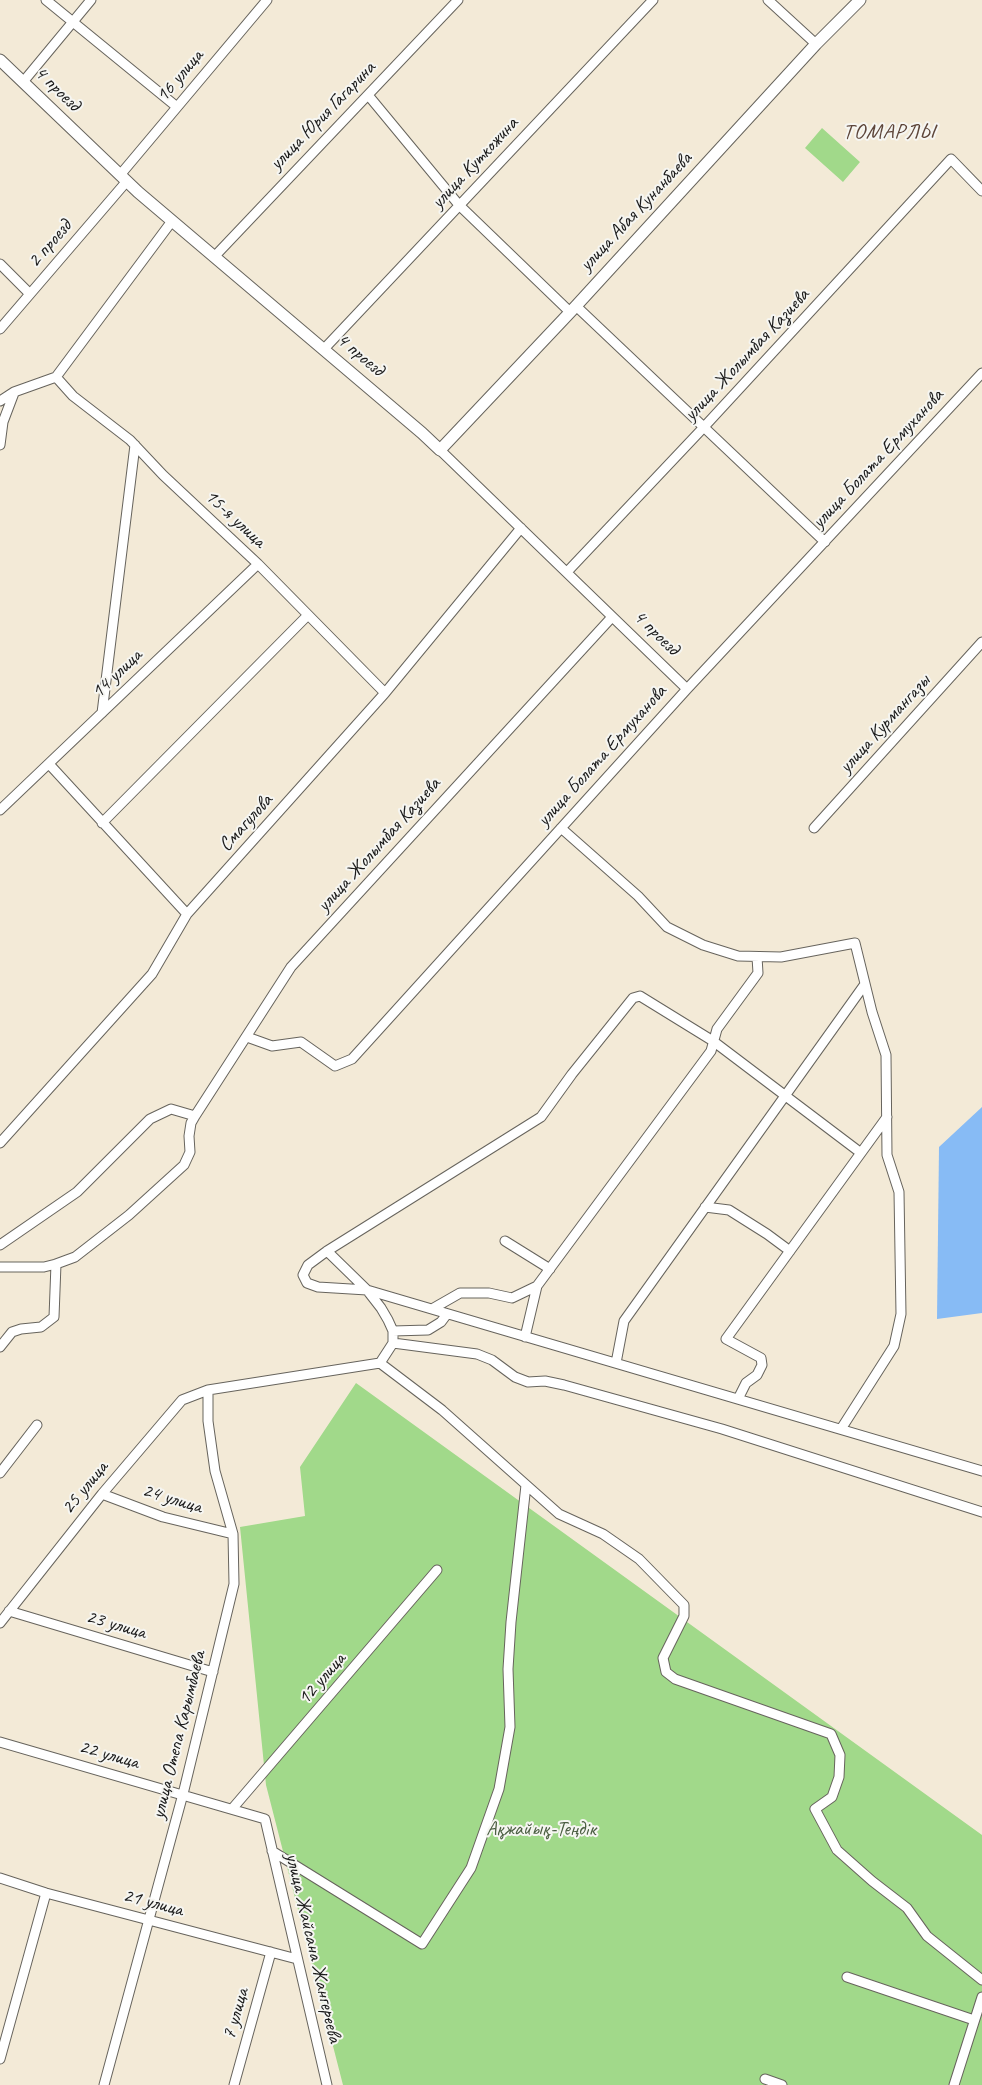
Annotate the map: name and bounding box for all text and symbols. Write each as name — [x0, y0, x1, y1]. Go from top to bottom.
street label: 16 улица — [151, 45, 209, 107]
street label: улица Юрия Гагарина — [265, 56, 381, 176]
street label: 4 проезд — [29, 61, 85, 117]
street label: улица Куткожина — [426, 112, 524, 214]
district label: ТОМАРЛЫ — [842, 119, 936, 145]
street label: улица Абая Кунанбаева — [575, 147, 697, 277]
street label: 2 проезд — [23, 215, 77, 273]
street label: улица Жолымбая Казиева — [679, 284, 815, 426]
street label: 4 проезд — [331, 328, 389, 382]
street label: улица Болата Ермуханова — [807, 384, 949, 534]
street label: 15-я улица — [199, 485, 271, 553]
street label: 4 проезд — [628, 605, 684, 661]
street label: 14 улица — [87, 644, 147, 704]
street label: улица Курмангазы — [834, 670, 936, 778]
street label: улица Болата Ермуханова — [532, 680, 672, 832]
street label: улица Жолымбая Казиева — [312, 773, 446, 917]
street label: Смагулова — [214, 789, 278, 857]
street label: 25 улица — [56, 1457, 114, 1519]
street label: 24 улица — [139, 1479, 205, 1519]
street label: 23 улица — [83, 1605, 149, 1645]
street label: 12 улица — [293, 1648, 351, 1710]
street label: улица Отепа Карымбаева — [147, 1649, 211, 1821]
street label: 22 улица — [76, 1735, 142, 1775]
park label: Ақжайық-Теңдік — [486, 1818, 596, 1842]
street label: улица Жайсана Жангереева — [280, 1851, 346, 2045]
street label: 21 улица — [120, 1883, 186, 1923]
street label: 7 улица — [217, 1986, 255, 2042]

